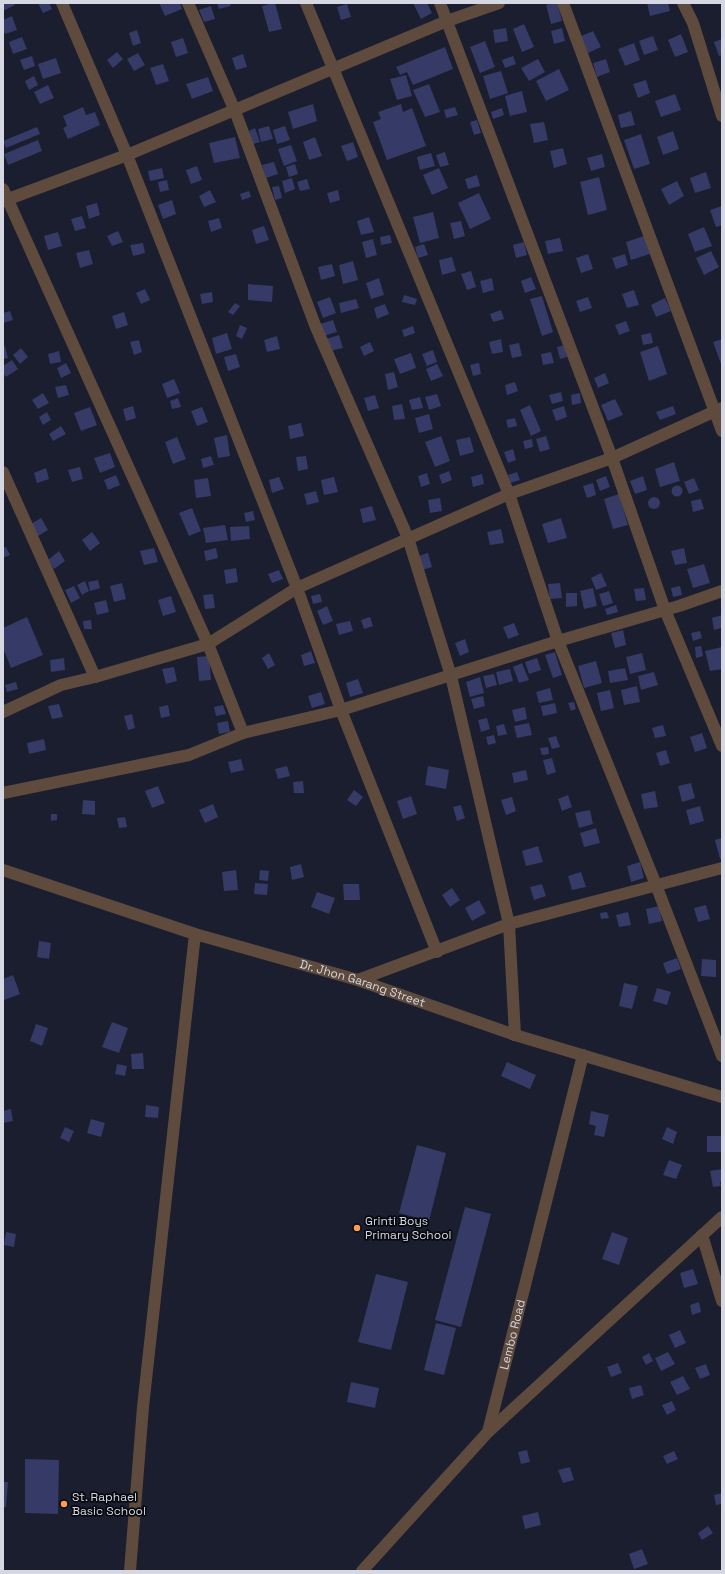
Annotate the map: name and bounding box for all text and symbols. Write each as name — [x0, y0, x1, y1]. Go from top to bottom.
street label: Dr. Jhon Garang Street — [298, 956, 427, 1011]
place label: Grinti Boys Primary School — [365, 1213, 452, 1243]
marker: Grinti Boys Primary School — [352, 1223, 362, 1233]
street label: Lembo Road — [496, 1298, 529, 1371]
place label: St. Raphael Basic School — [72, 1489, 146, 1519]
marker: St. Raphael Basic School — [59, 1499, 69, 1509]

